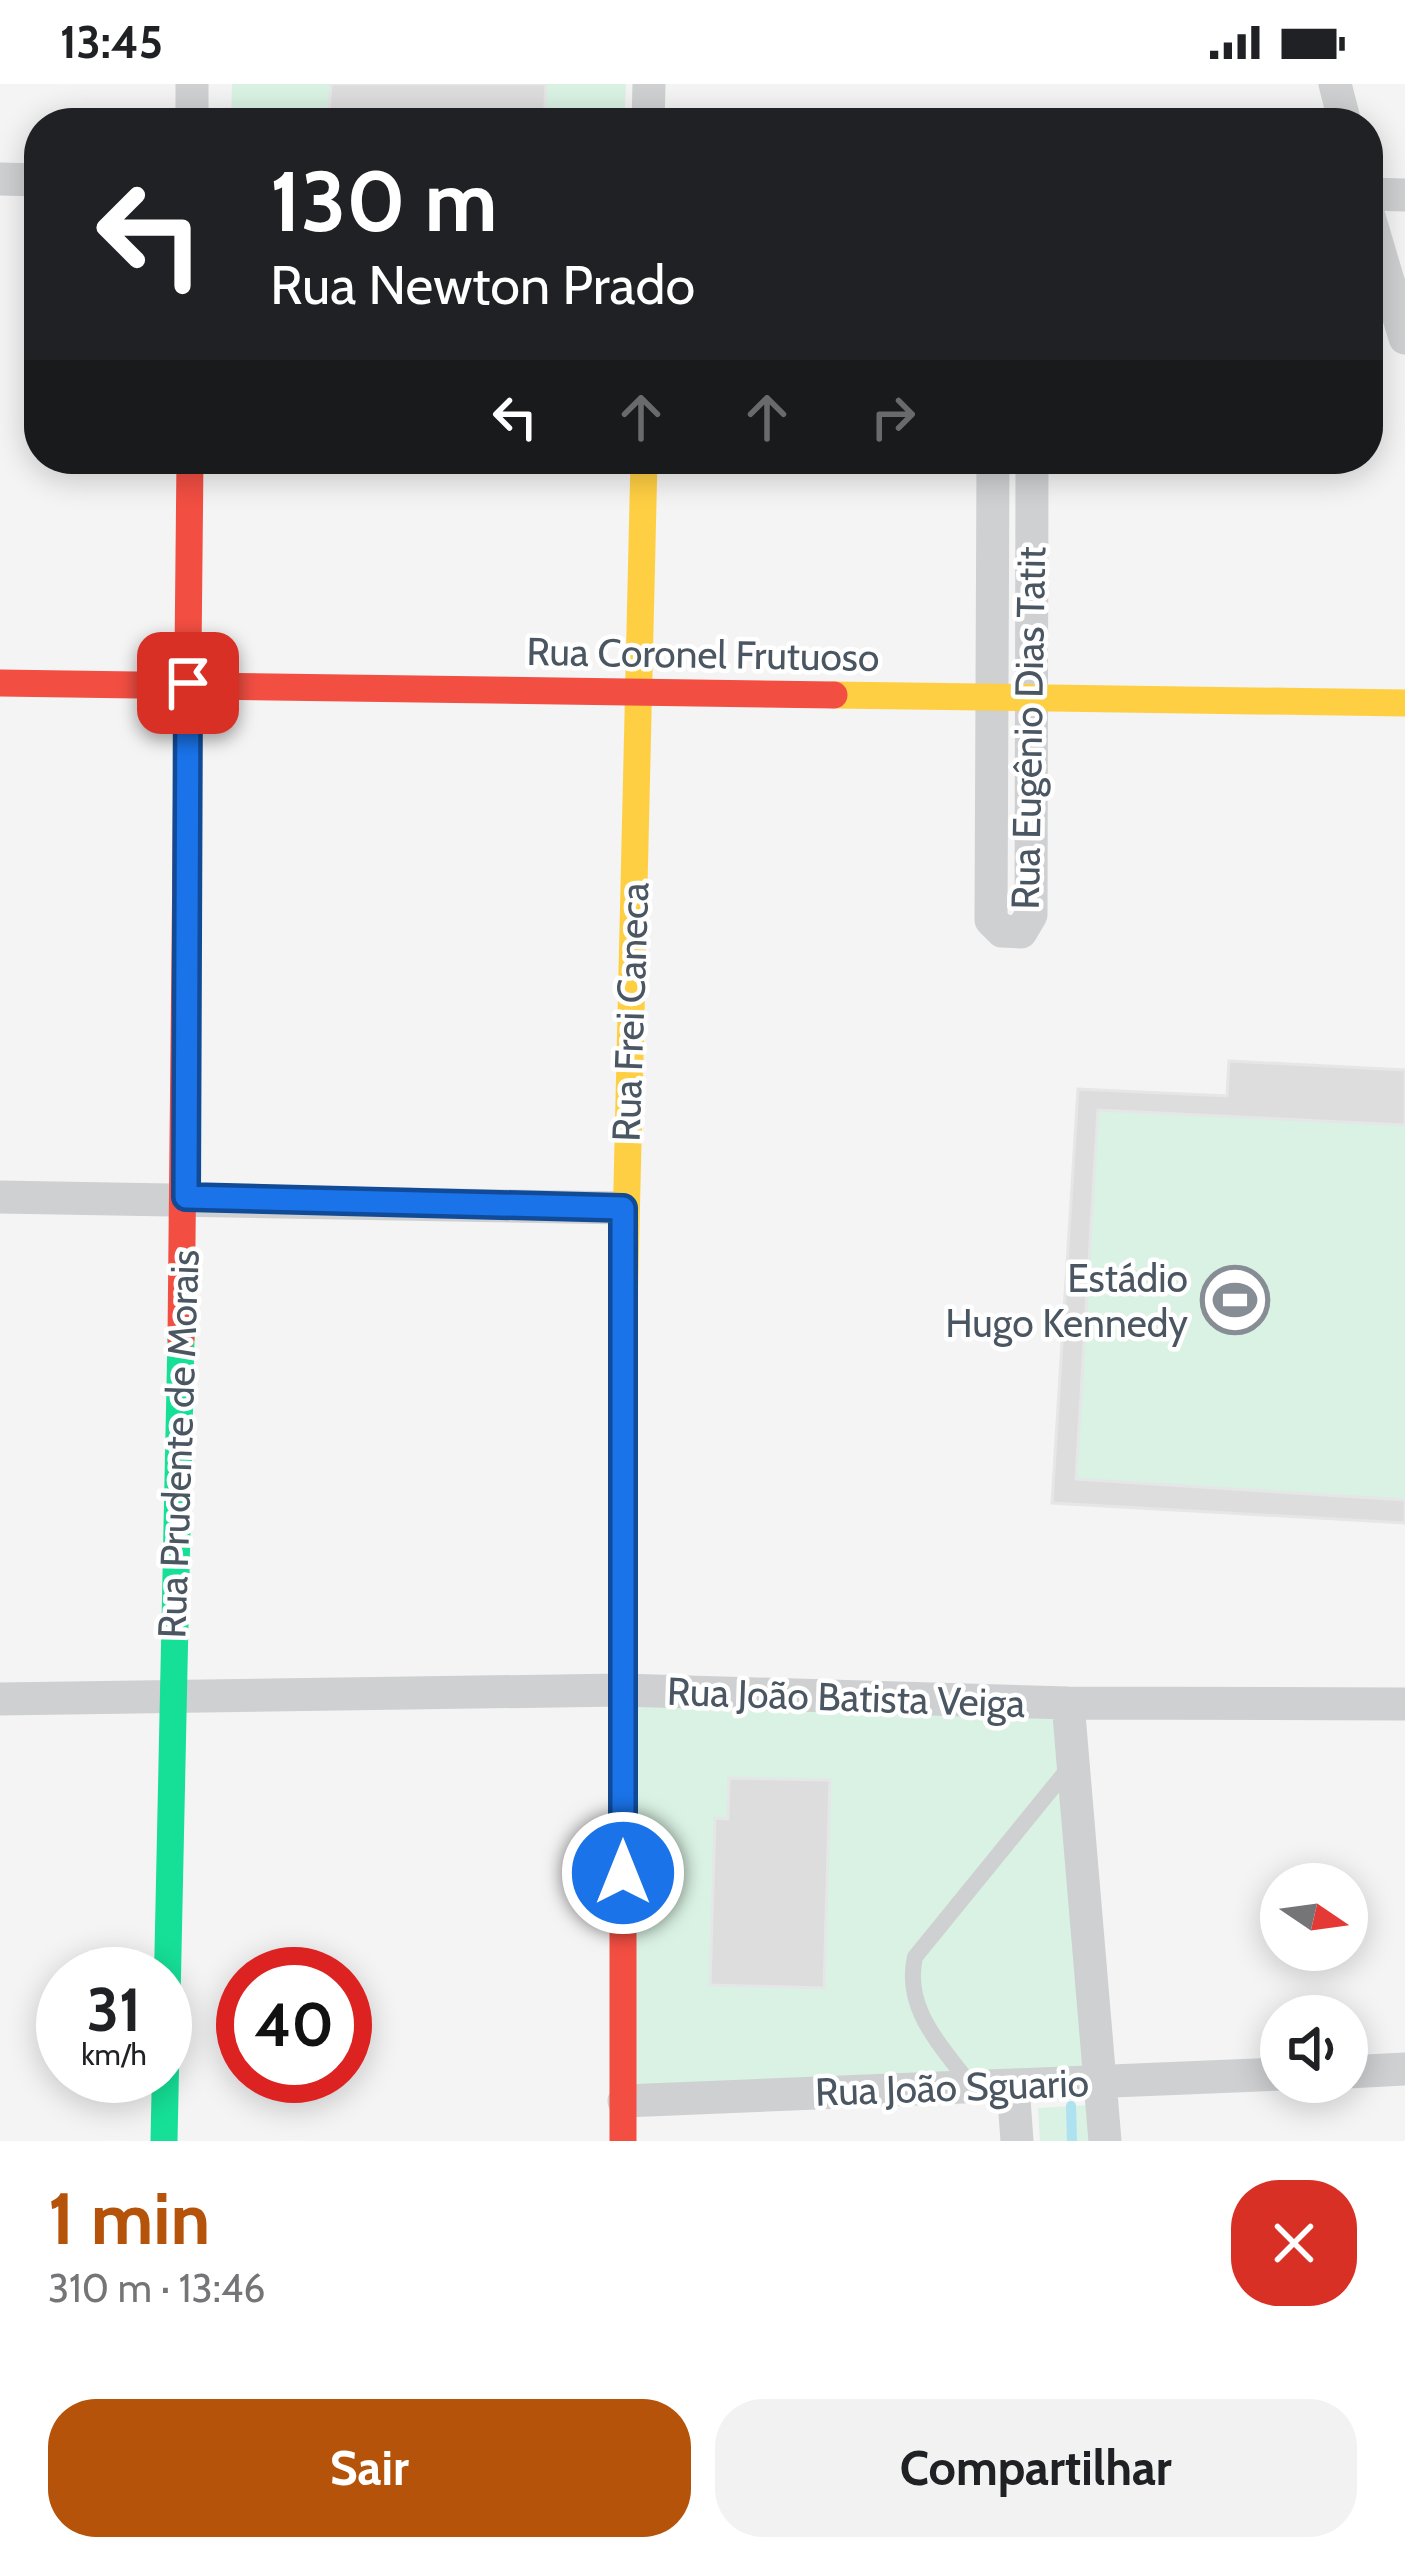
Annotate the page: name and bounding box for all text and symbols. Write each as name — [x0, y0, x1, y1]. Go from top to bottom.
text: 13:45 — [60, 15, 163, 69]
text: 130 m — [270, 150, 497, 252]
icon: left — [72, 156, 228, 312]
text: Rua Newton Prado — [270, 252, 695, 318]
icon: left — [482, 384, 548, 450]
icon: ahead — [608, 384, 674, 450]
icon: ahead — [734, 384, 800, 450]
icon: right — [860, 384, 926, 450]
street label: Rua Eugênio Dias Tatit — [1001, 546, 1055, 910]
street label: Rua Coronel Frutuoso — [526, 627, 880, 681]
pin — [137, 632, 239, 734]
icon: arrive — [155, 650, 221, 716]
street label: Rua Frei Caneca — [601, 881, 659, 1142]
street label: Rua Prudente de Morais — [147, 1249, 209, 1639]
place label: Estádio Hugo Kennedy — [945, 1254, 1188, 1347]
sports icon: Estádio Hugo Kennedy — [1200, 1265, 1270, 1335]
street label: Rua João Batista Veiga — [666, 1667, 1026, 1727]
position arrow — [560, 1810, 686, 1936]
north arrow — [1260, 1863, 1368, 1971]
map controls — [1260, 1863, 1368, 2103]
speed limit sign: 40 — [216, 1947, 372, 2103]
text: 31 — [87, 1973, 141, 2046]
button: sound — [1260, 1995, 1368, 2103]
text: km/h — [81, 2036, 147, 2073]
street label: Rua João Sguario — [814, 2058, 1090, 2116]
text: 1 min — [48, 2175, 210, 2262]
button: close — [1231, 2180, 1357, 2306]
text: 310 m · 13:46 — [48, 2264, 265, 2312]
button: Sair — [48, 2399, 691, 2537]
button: Compartilhar — [715, 2399, 1357, 2537]

